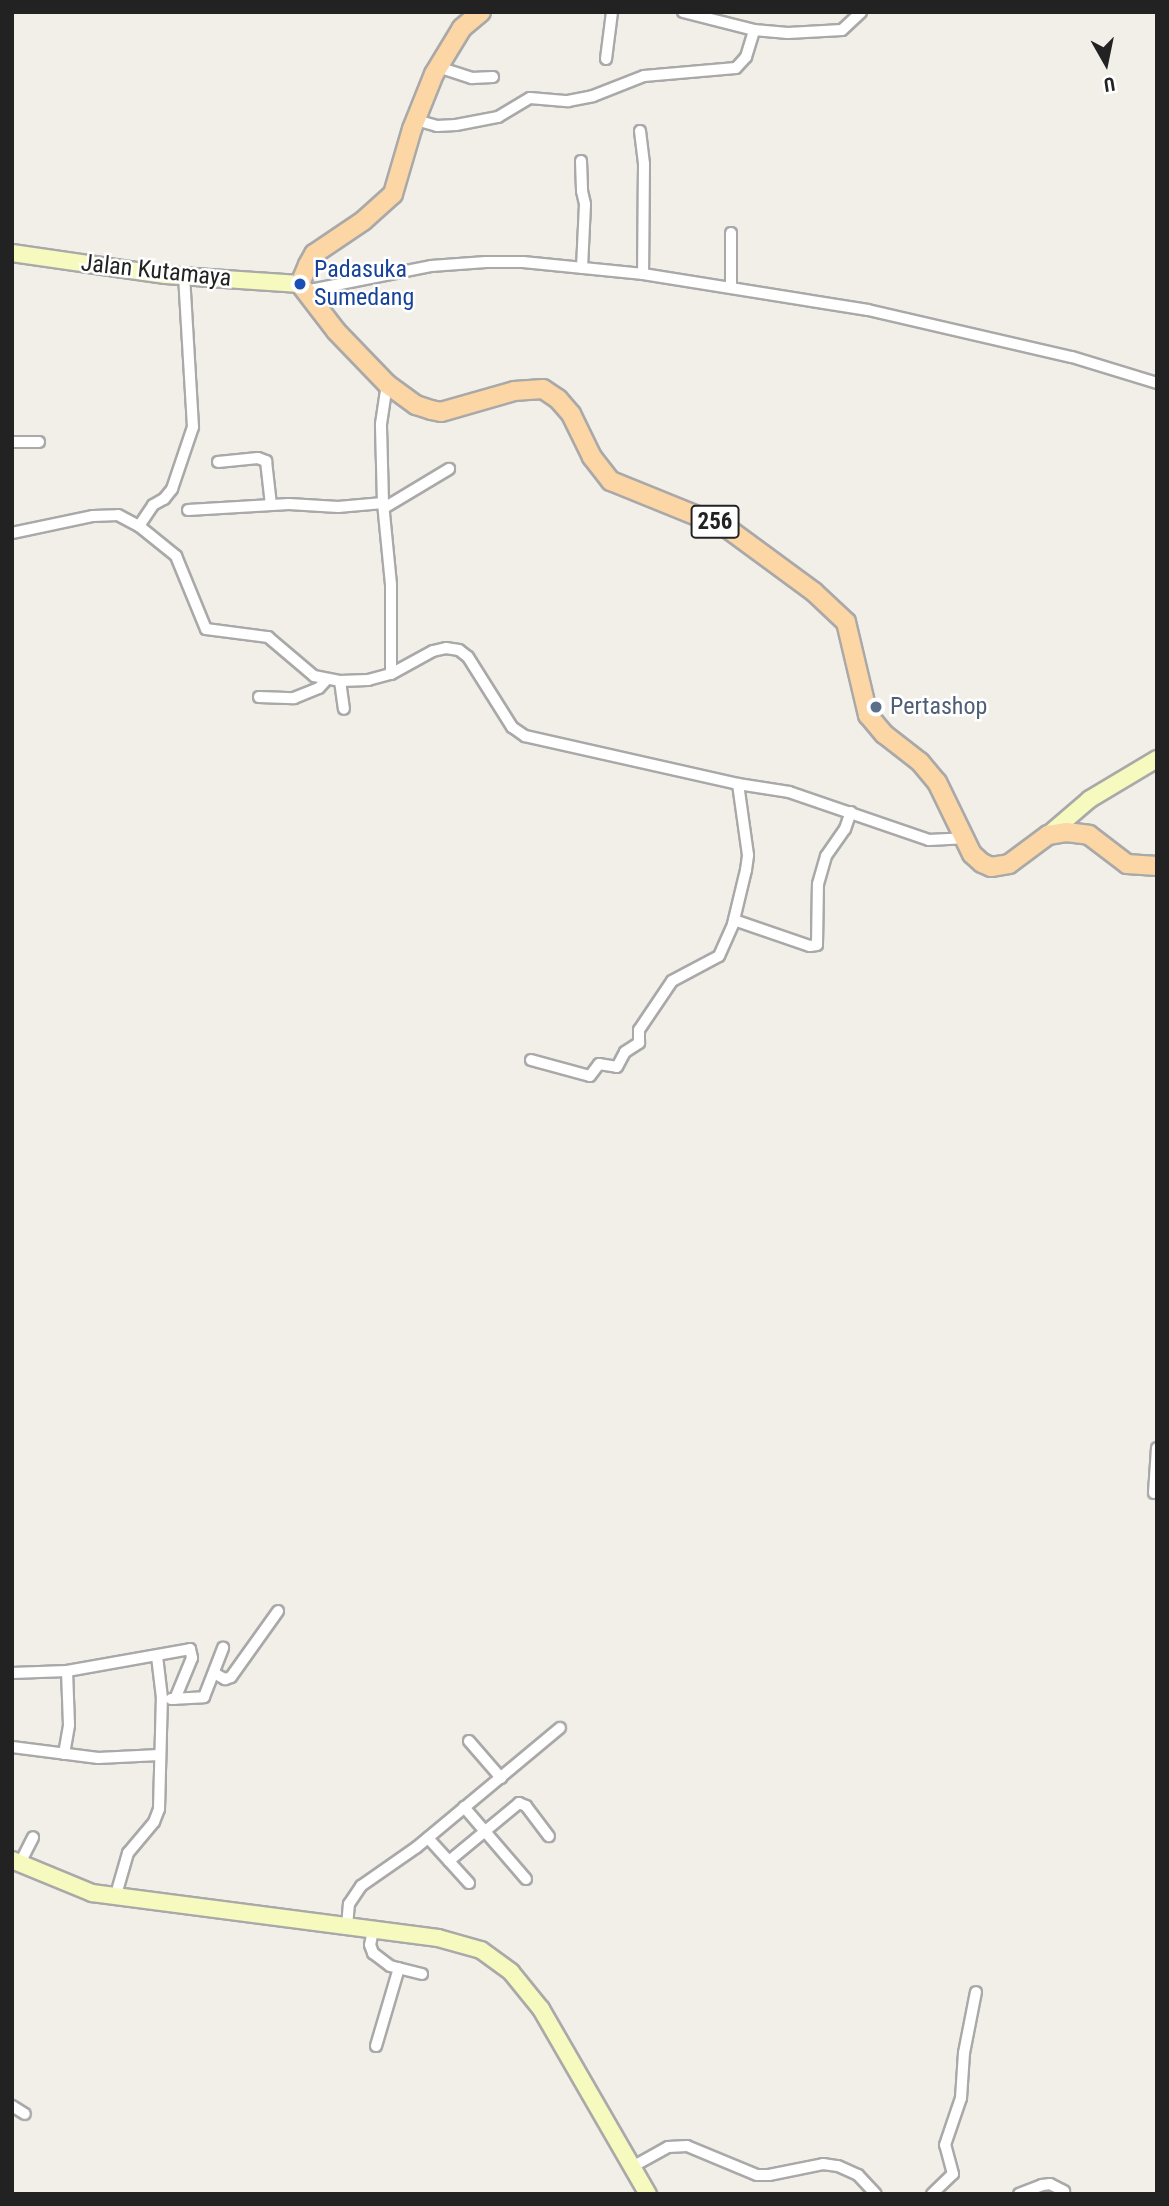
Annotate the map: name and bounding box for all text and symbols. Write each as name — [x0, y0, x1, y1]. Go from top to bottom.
north arrow — [1071, 28, 1141, 98]
text: U — [1102, 72, 1117, 96]
street label: Jalan Kutamaya — [79, 249, 233, 293]
place label: Padasuka Sumedang — [314, 256, 414, 312]
marker: Padasuka Sumedang — [292, 276, 308, 292]
road number: 256 — [690, 502, 740, 542]
place label: Pertashop — [890, 693, 987, 721]
marker: Pertashop — [868, 699, 884, 715]

